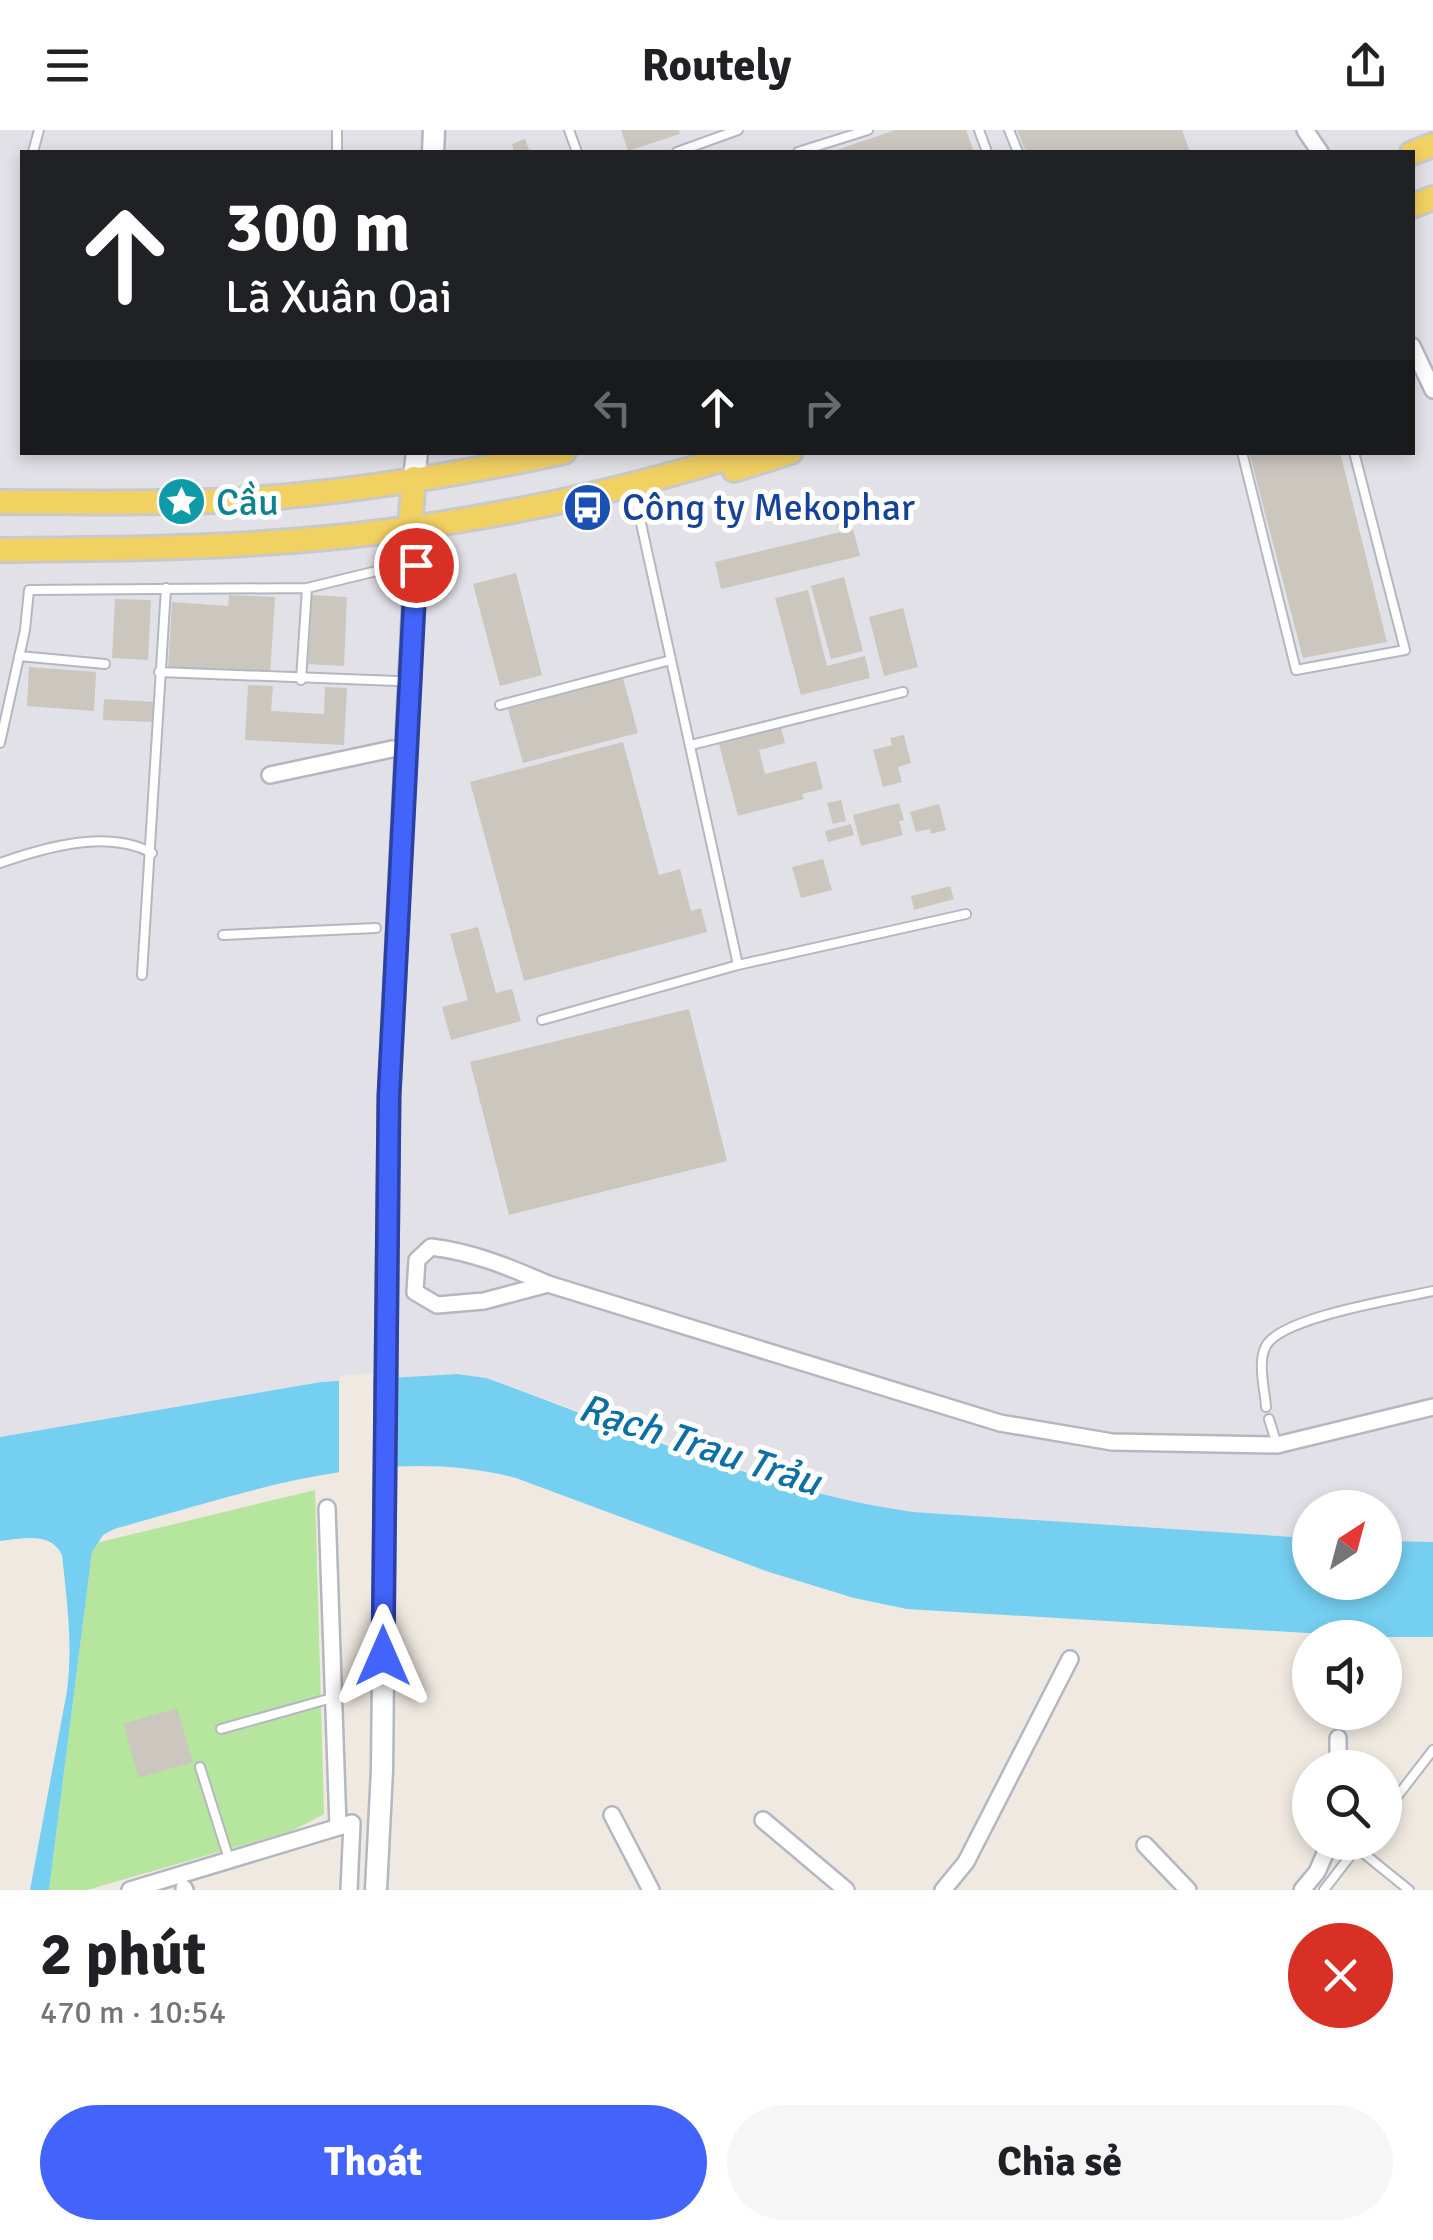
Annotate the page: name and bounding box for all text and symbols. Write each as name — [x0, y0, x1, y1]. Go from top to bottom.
icon: menu — [40, 38, 95, 93]
text: Routely — [642, 38, 791, 93]
icon: share — [1338, 38, 1393, 93]
text: 300 m — [225, 184, 410, 270]
icon: ahead — [60, 190, 190, 320]
text: Lã Xuân Oai — [225, 270, 452, 325]
icon: left — [585, 380, 640, 435]
icon: ahead — [690, 380, 745, 435]
icon: right — [795, 380, 850, 435]
place icon: Cầu — [155, 476, 207, 528]
place label: Cầu — [216, 479, 279, 526]
bus stop icon: Công ty Mekophar — [561, 481, 613, 533]
place label: Công ty Mekophar — [622, 484, 915, 531]
pin — [374, 523, 459, 608]
icon: arrive — [389, 538, 444, 593]
water label: Rạch Trau Trảu — [573, 1382, 829, 1508]
north arrow — [1292, 1490, 1402, 1600]
map controls — [1292, 1490, 1402, 1860]
position arrow — [331, 1604, 435, 1708]
button: sound — [1292, 1620, 1402, 1730]
button: search — [1292, 1750, 1402, 1860]
text: 2 phút — [40, 1918, 206, 1992]
button: close — [1288, 1923, 1393, 2028]
text: 470 m · 10:54 — [40, 1993, 226, 2032]
button: Thoát — [40, 2105, 707, 2220]
button: Chia sẻ — [727, 2105, 1393, 2220]

